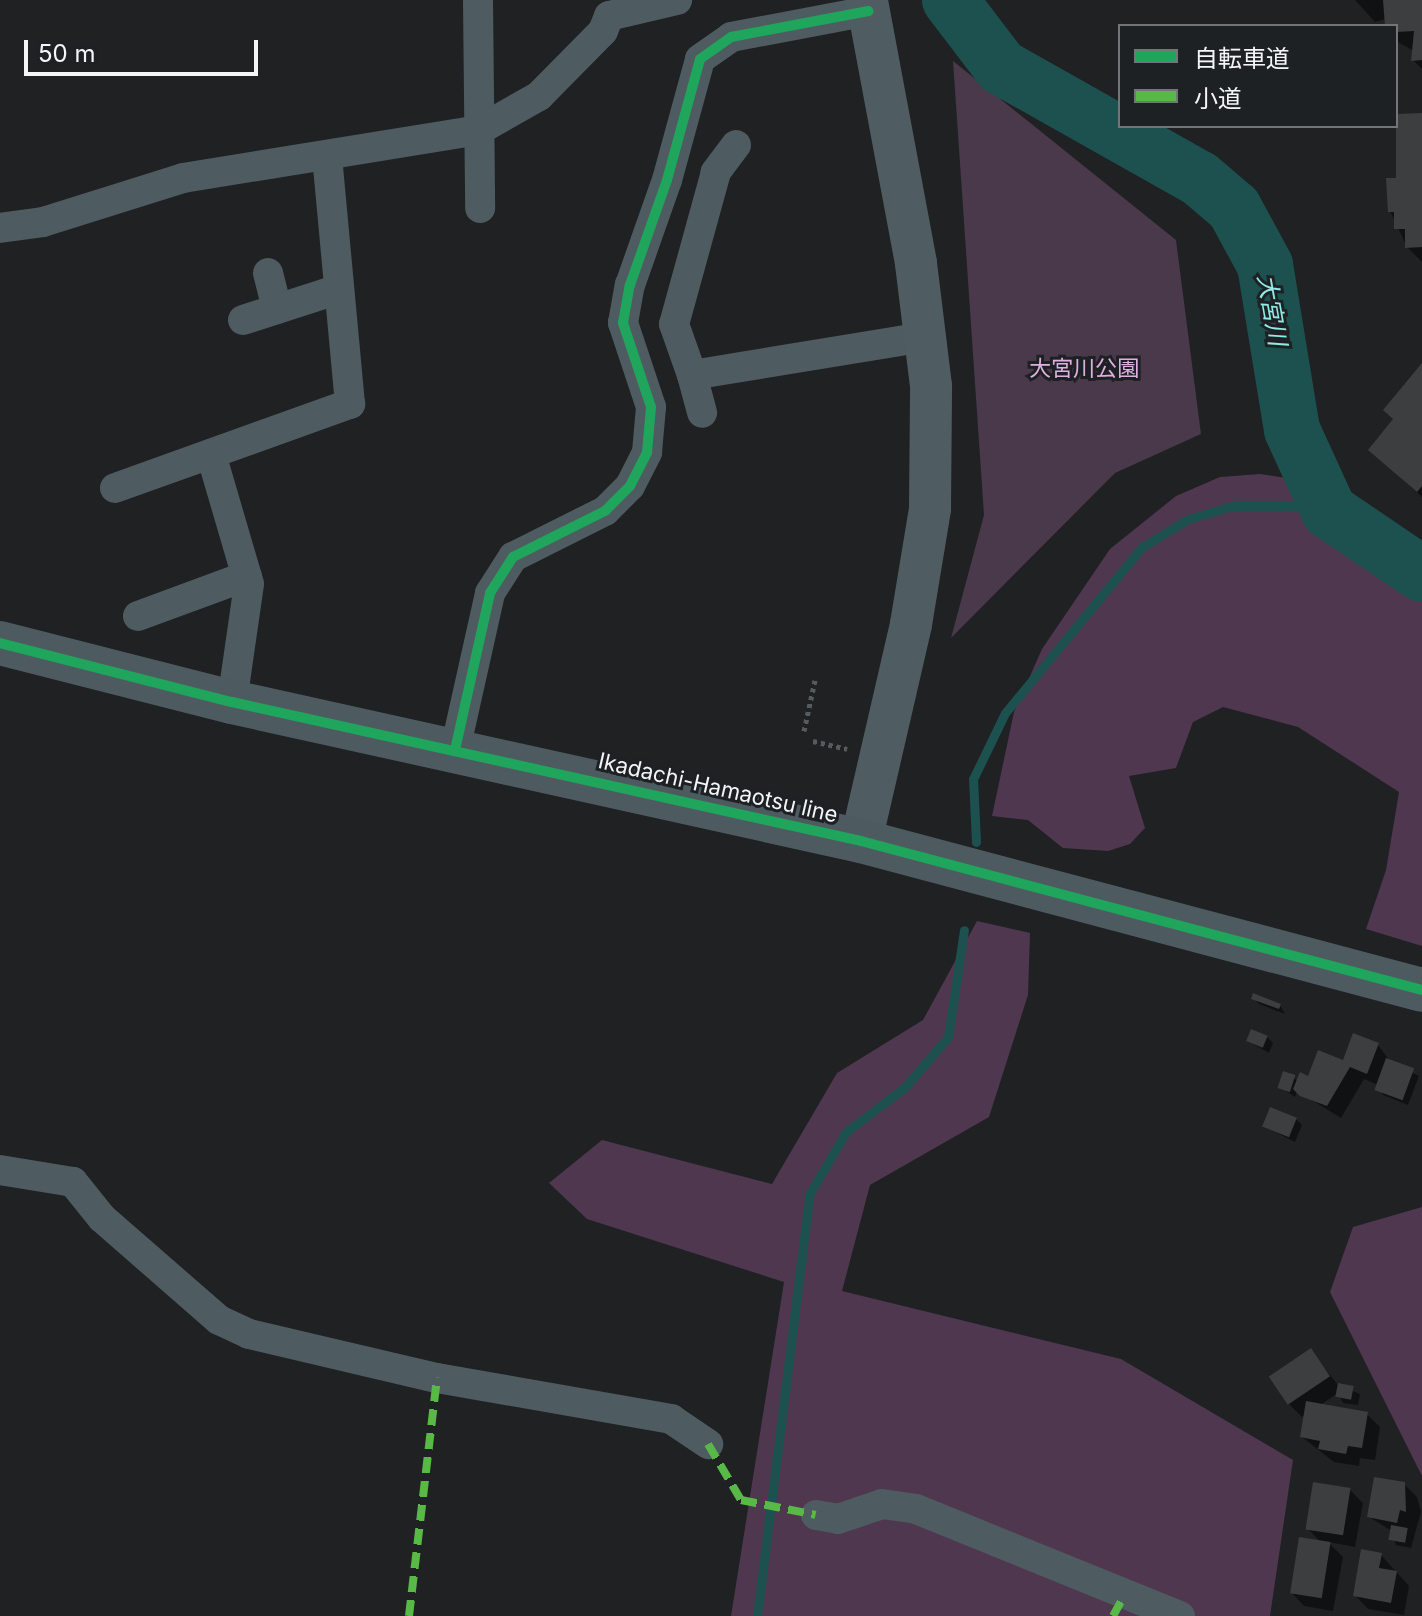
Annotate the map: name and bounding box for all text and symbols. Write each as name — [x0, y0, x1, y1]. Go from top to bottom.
scale bar — [28, 24, 262, 74]
legend — [1118, 24, 1398, 128]
text: 50 m — [38, 39, 96, 68]
text: 自転車道 — [1194, 44, 1290, 73]
text: 小道 — [1194, 84, 1242, 113]
water label: 大宮川 — [1252, 272, 1292, 348]
park label: 大宮川公園 — [1029, 356, 1139, 382]
street label: Ikadachi-Hamaotsu line — [596, 748, 840, 828]

